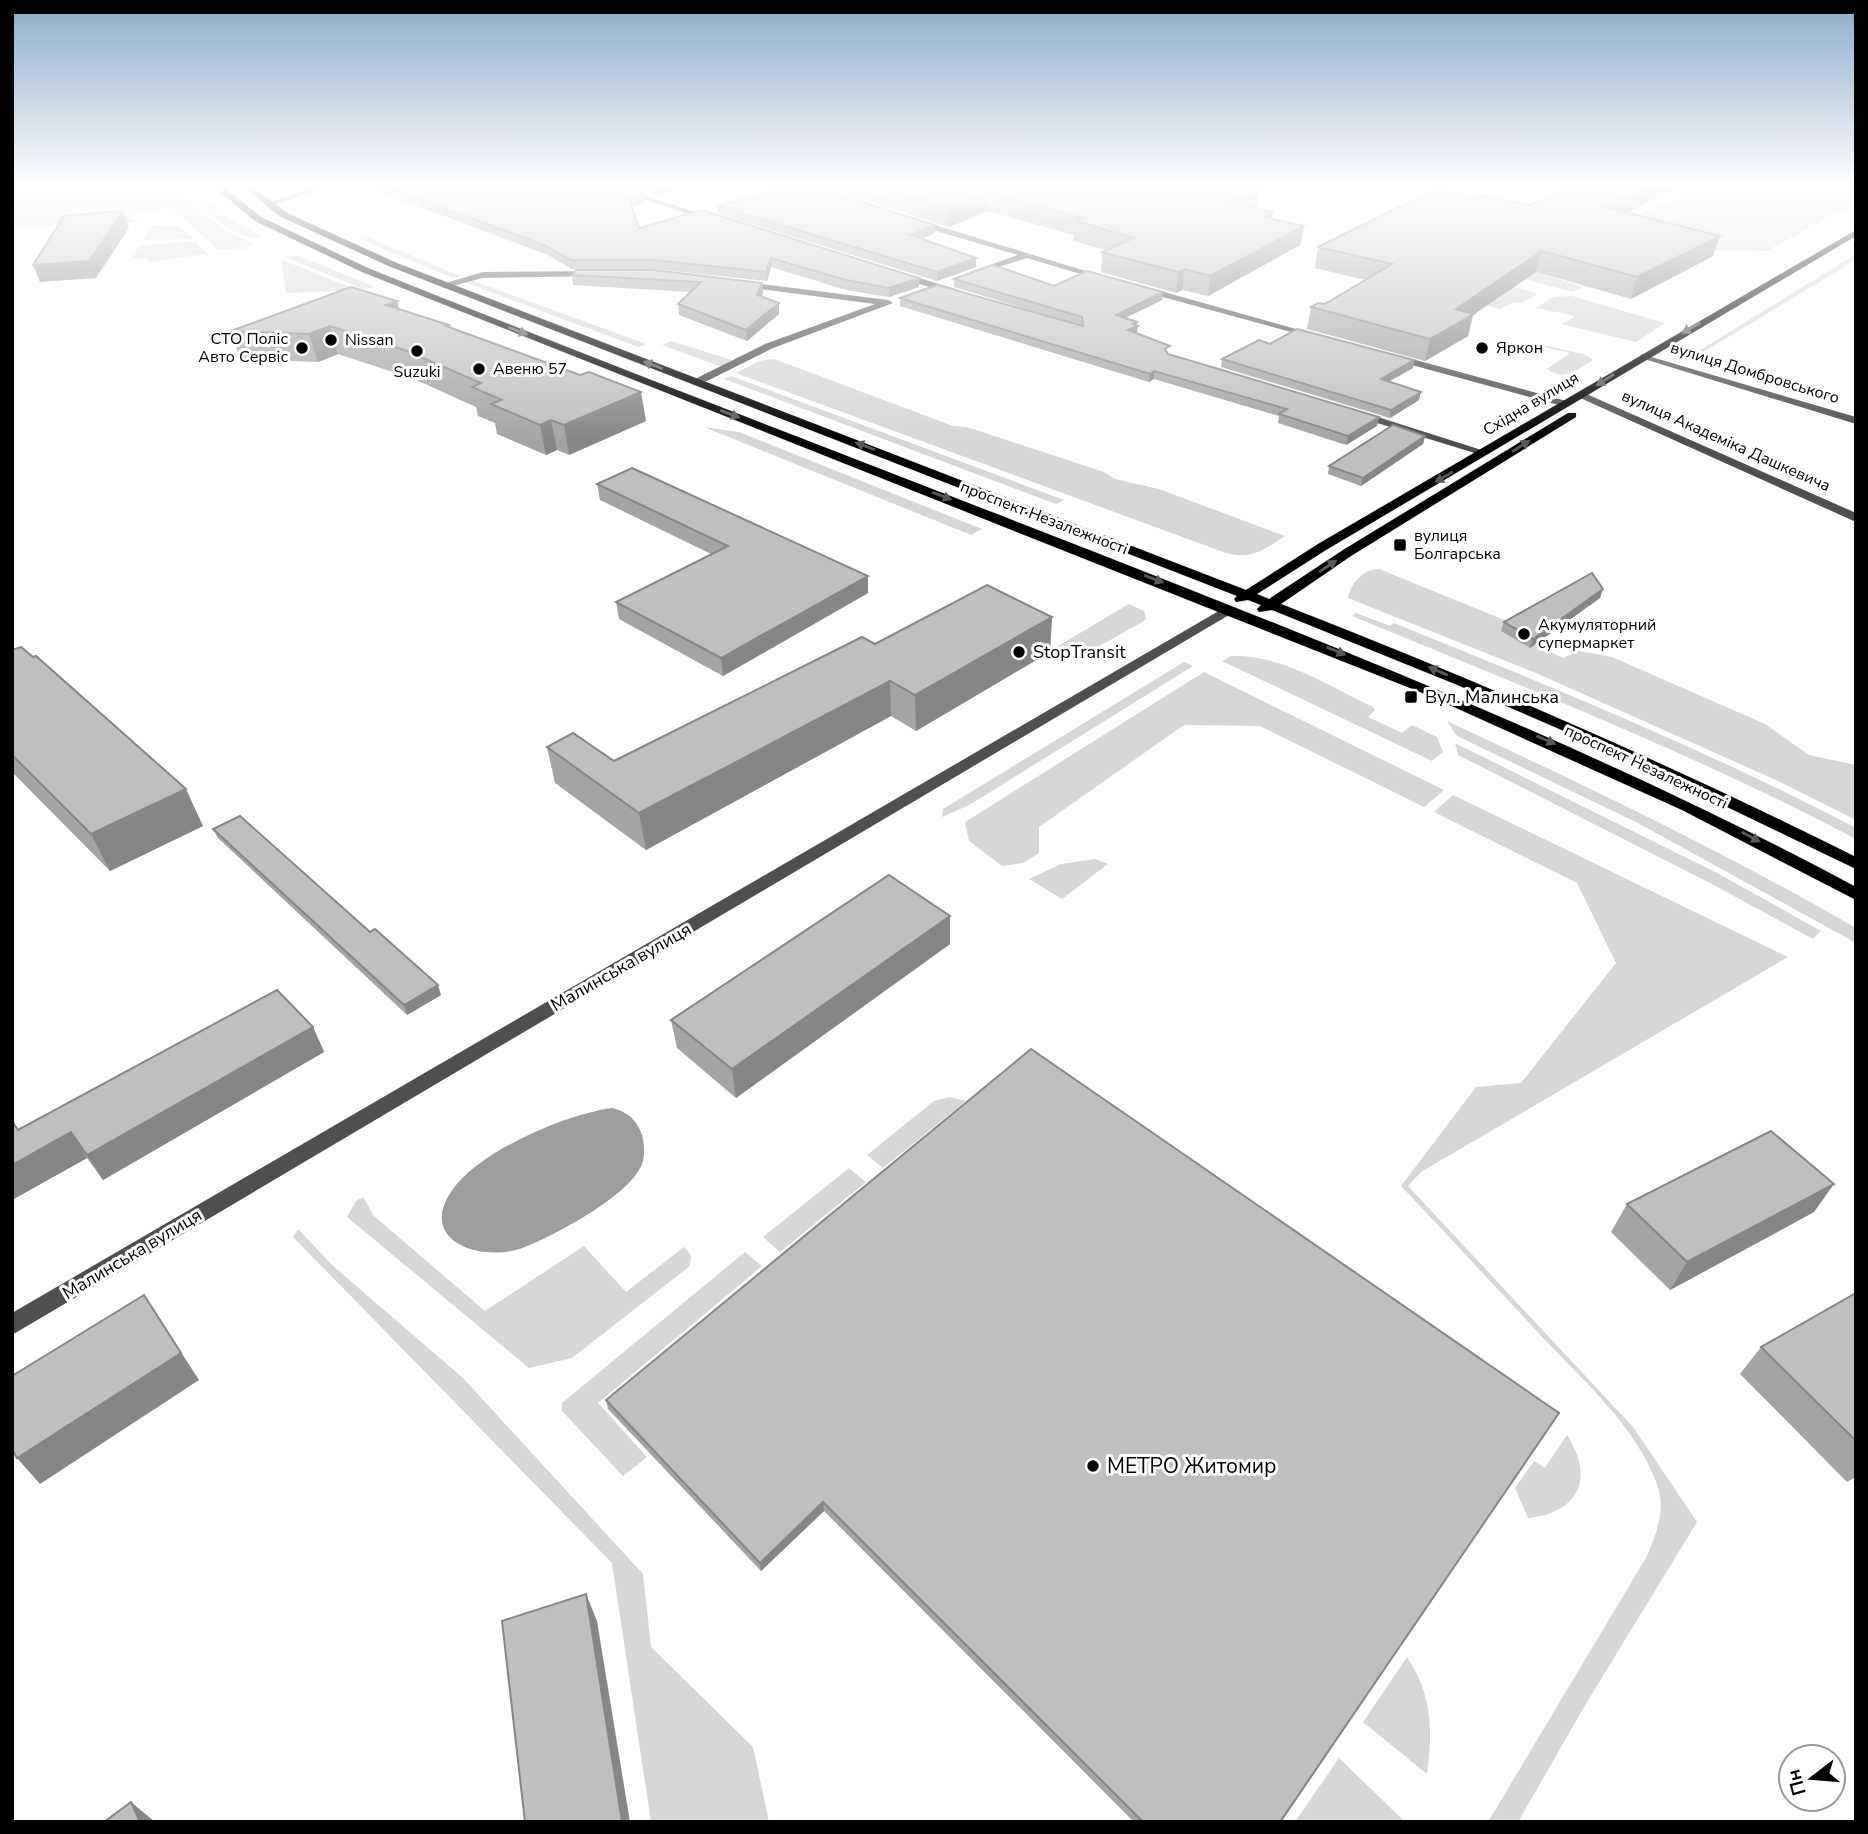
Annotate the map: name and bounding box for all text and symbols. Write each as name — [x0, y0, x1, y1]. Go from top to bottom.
one-way arrow — [1682, 322, 1701, 335]
one-way arrow — [508, 325, 529, 336]
place label: СТО Поліс Авто Сервіс — [198, 328, 288, 368]
place label: Nissan — [345, 329, 394, 351]
marker: Nissan — [323, 332, 339, 348]
place label: Яркон — [1496, 337, 1543, 359]
street label: вулиця Домбровського — [1668, 337, 1842, 409]
marker: СТО Поліс Авто Сервіс — [294, 340, 310, 356]
marker: Яркон — [1474, 340, 1490, 356]
marker: Suzuki — [409, 343, 425, 359]
place label: Авеню 57 — [493, 358, 567, 380]
one-way arrow — [642, 360, 663, 371]
place label: Suzuki — [394, 361, 440, 383]
marker: Авеню 57 — [471, 361, 487, 377]
street label: Східна вулиця — [1479, 367, 1583, 441]
one-way arrow — [1596, 374, 1615, 387]
street label: вулиця Академіка Дашкевича — [1618, 385, 1834, 497]
one-way arrow — [720, 408, 741, 419]
one-way arrow — [1511, 440, 1531, 453]
one-way arrow — [855, 441, 876, 452]
one-way arrow — [1435, 471, 1454, 483]
street label: проспект Незалежності — [957, 476, 1131, 560]
one-way arrow — [931, 491, 952, 502]
place label: вулиця Болгарська — [1414, 525, 1501, 565]
marker: вулиця Болгарська — [1392, 537, 1408, 553]
one-way arrow — [1319, 559, 1337, 573]
one-way arrow — [1143, 574, 1164, 585]
place label: Акумуляторний супермаркет — [1538, 614, 1656, 654]
marker: Акумуляторний супермаркет — [1516, 626, 1532, 642]
place label: StopTransit — [1033, 640, 1126, 664]
marker: StopTransit — [1011, 644, 1027, 660]
one-way arrow — [1326, 646, 1347, 657]
one-way arrow — [1428, 665, 1449, 676]
place label: Вул. Малинська — [1425, 685, 1559, 709]
marker: Вул. Малинська — [1403, 689, 1419, 705]
street label: проспект Незалежності — [1561, 719, 1731, 815]
one-way arrow — [1536, 734, 1556, 745]
one-way arrow — [1742, 831, 1762, 843]
street label: Малинська вулиця — [546, 917, 696, 1017]
street label: Малинська вулиця — [58, 1203, 206, 1305]
place label: МЕТРО Житомир — [1107, 1452, 1276, 1480]
marker: МЕТРО Житомир — [1085, 1458, 1101, 1474]
north arrow — [1777, 1743, 1847, 1813]
text: Пн — [1781, 1766, 1813, 1799]

